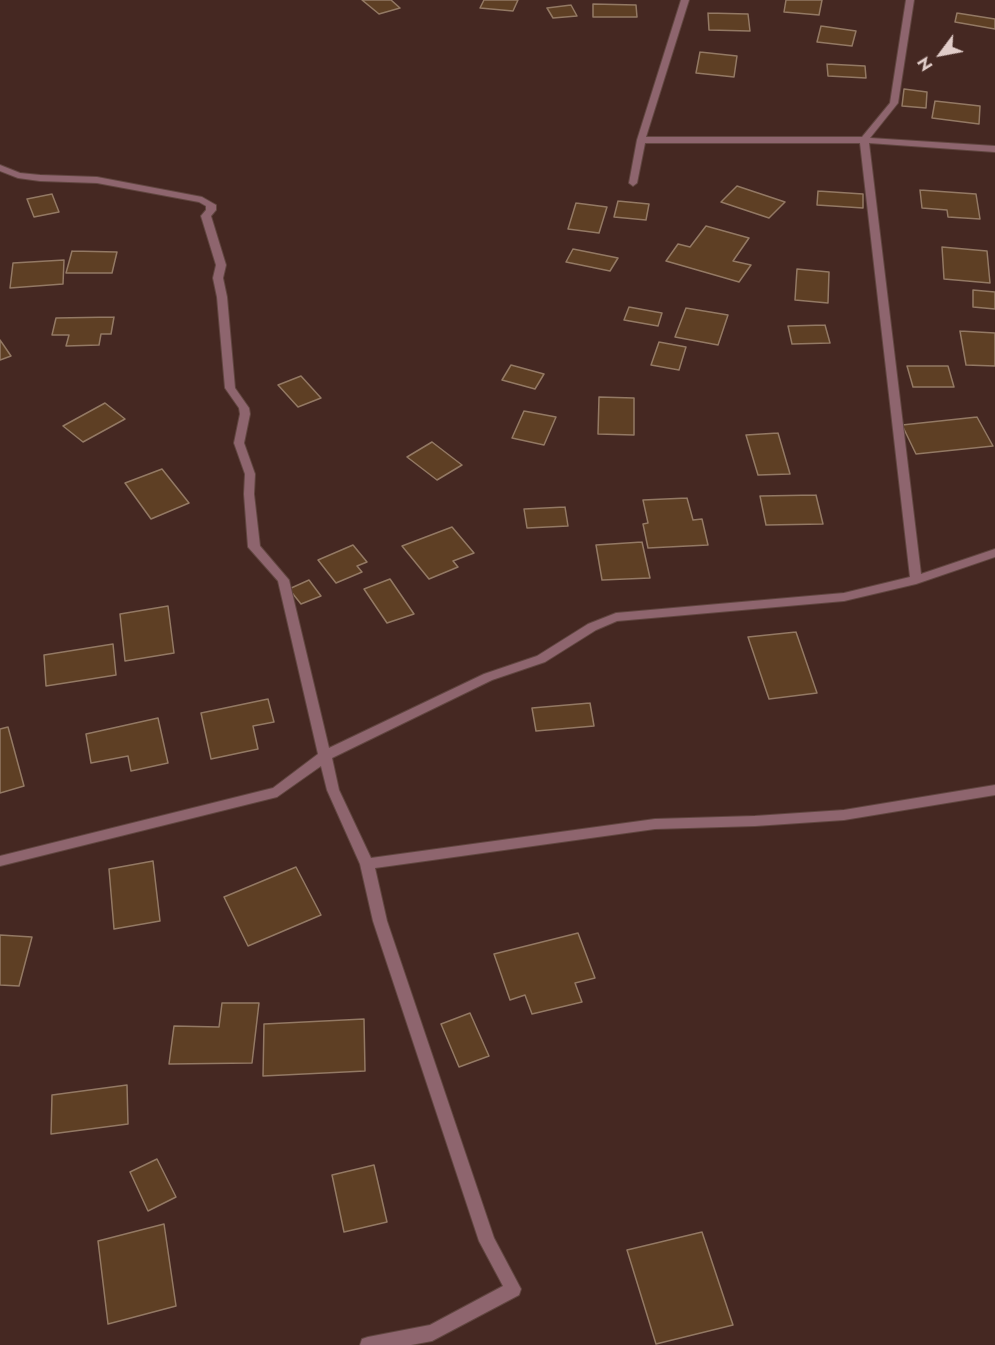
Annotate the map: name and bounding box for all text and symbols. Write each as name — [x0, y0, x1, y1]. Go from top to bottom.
north arrow — [911, 24, 971, 84]
text: N — [912, 52, 938, 75]

